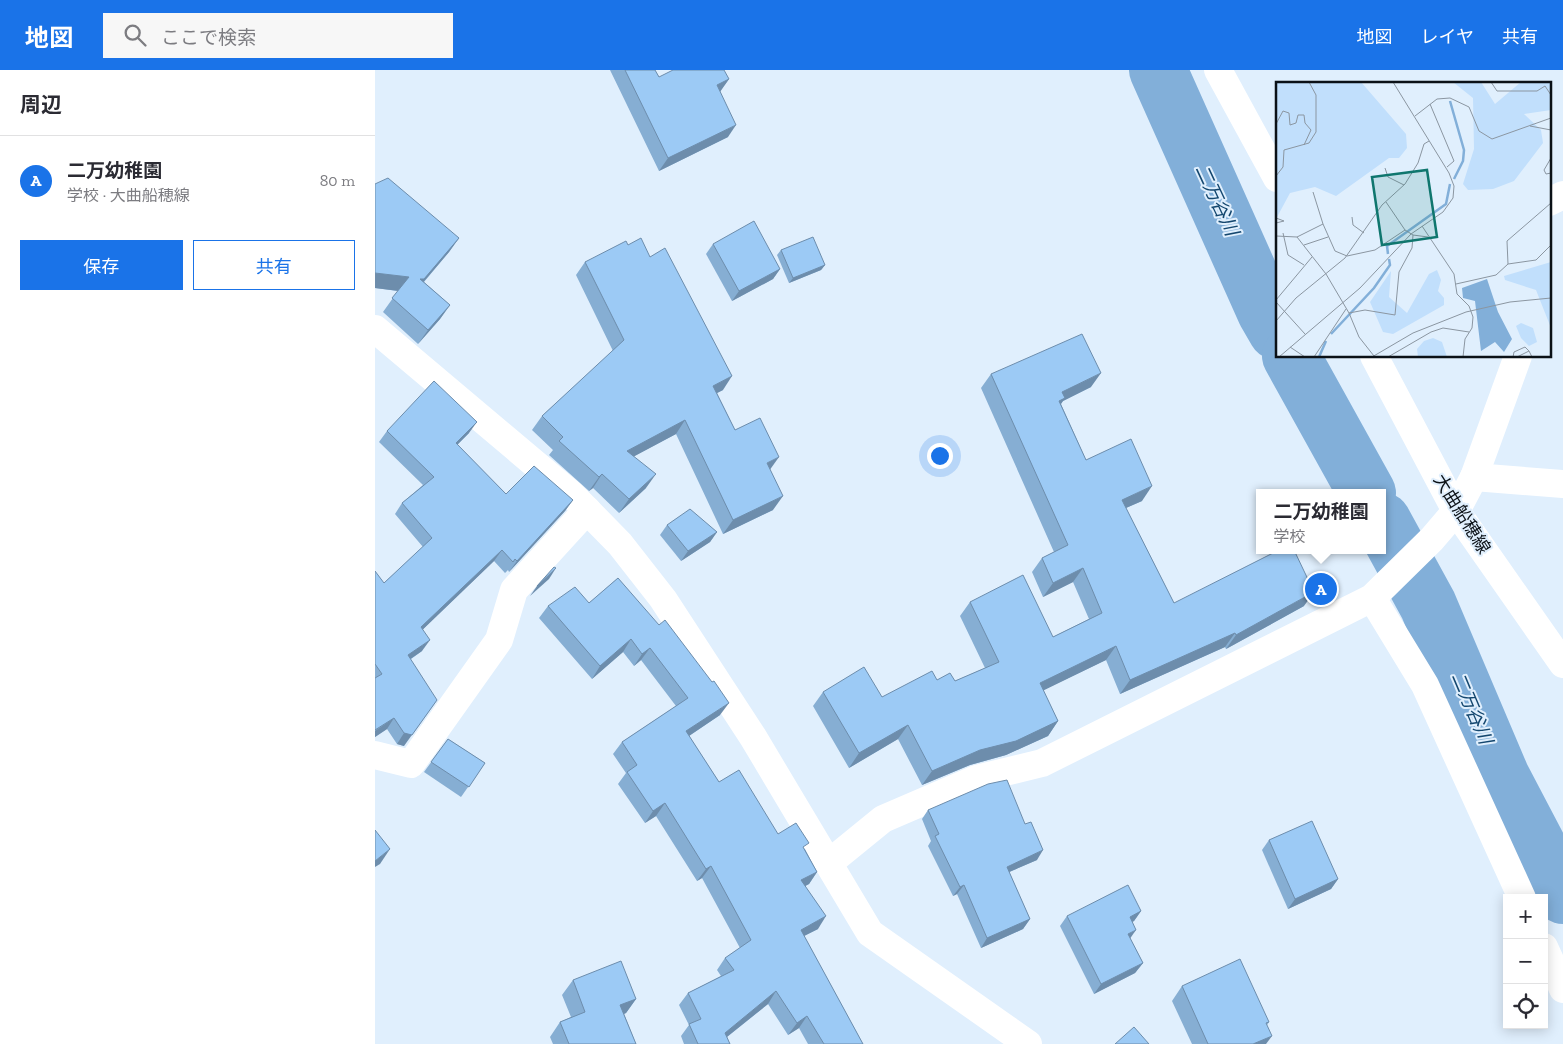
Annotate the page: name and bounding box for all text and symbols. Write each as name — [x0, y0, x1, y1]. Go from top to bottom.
search box — [103, 13, 453, 58]
icon: search — [121, 21, 149, 49]
text: 地図 — [25, 23, 73, 52]
text: ここで検索 — [161, 26, 256, 49]
text: 地図 — [1357, 26, 1393, 48]
text: レイヤ — [1421, 26, 1474, 48]
text: 共有 — [1502, 26, 1538, 48]
inset map — [1276, 82, 1551, 358]
text: 周辺 — [20, 92, 62, 117]
text: 二万幼稚園 — [67, 159, 162, 182]
water label: 二万谷川 — [1191, 161, 1244, 241]
text: A — [31, 171, 42, 190]
text: 80 m — [320, 171, 355, 190]
text: 学校 · 大曲船穂線 — [67, 186, 190, 205]
button: 保存 — [20, 240, 183, 290]
button: 共有 — [193, 240, 355, 290]
your location — [927, 443, 953, 469]
street label: 大曲船穂線 — [1429, 470, 1495, 558]
popup — [1256, 489, 1386, 554]
text: 二万幼稚園 — [1273, 500, 1369, 523]
text: 学校 — [1273, 527, 1306, 546]
pin: A — [1305, 570, 1337, 608]
water label: 二万谷川 — [1447, 669, 1498, 749]
map controls — [1503, 894, 1548, 1029]
button: + — [1503, 894, 1548, 939]
button: − — [1503, 939, 1548, 984]
button: locate — [1503, 984, 1548, 1029]

